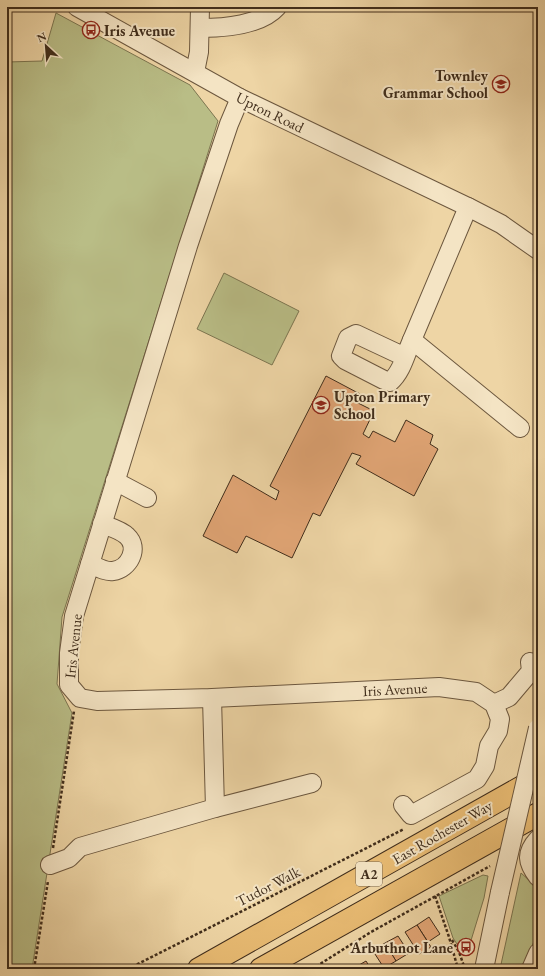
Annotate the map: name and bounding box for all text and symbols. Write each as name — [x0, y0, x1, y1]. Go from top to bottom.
bus stop icon: Iris Avenue — [81, 20, 101, 40]
place label: Iris Avenue — [104, 21, 175, 40]
north arrow — [26, 26, 66, 66]
text: N — [35, 29, 49, 45]
place label: Townley Grammar School — [383, 66, 489, 102]
school or university icon: Townley Grammar School — [491, 74, 511, 94]
street label: Upton Road — [233, 87, 307, 137]
place label: Upton Primary School — [334, 387, 431, 423]
school or university icon: Upton Primary School — [311, 395, 331, 415]
street label: Iris Avenue — [60, 613, 86, 679]
street label: Iris Avenue — [362, 678, 428, 700]
street label: East Rochester Way — [389, 795, 496, 868]
street label: Tudor Walk — [233, 861, 304, 910]
road number: A2 — [356, 862, 382, 886]
bus stop icon: Arbuthnot Lane — [456, 937, 476, 957]
place label: Arbuthnot Lane — [349, 938, 453, 957]

